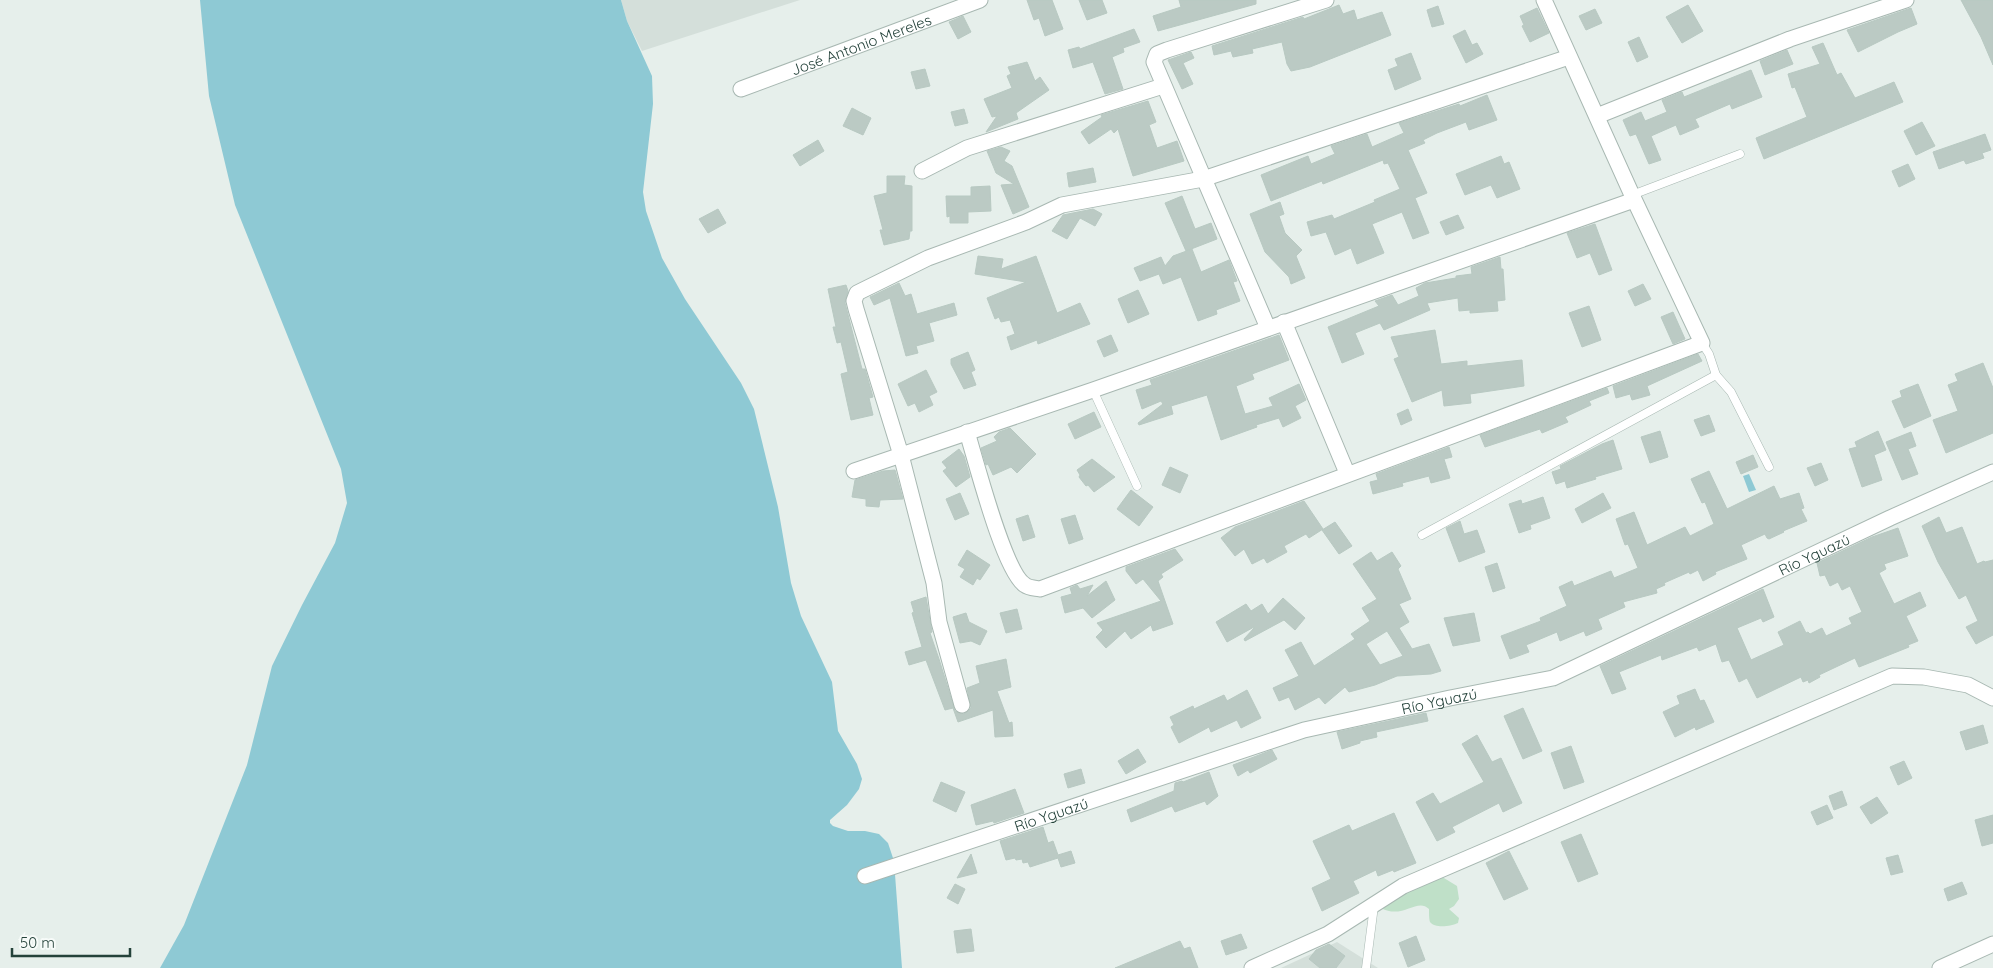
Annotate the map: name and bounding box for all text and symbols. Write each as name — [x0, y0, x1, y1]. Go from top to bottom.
street label: José Antonio Mereles — [788, 10, 934, 79]
street label: Río Yguazú — [1775, 529, 1853, 579]
street label: Río Yguazú — [1400, 683, 1479, 718]
street label: Río Yguazú — [1011, 793, 1090, 835]
scale bar — [12, 926, 130, 958]
text: 50 m — [20, 933, 55, 952]

